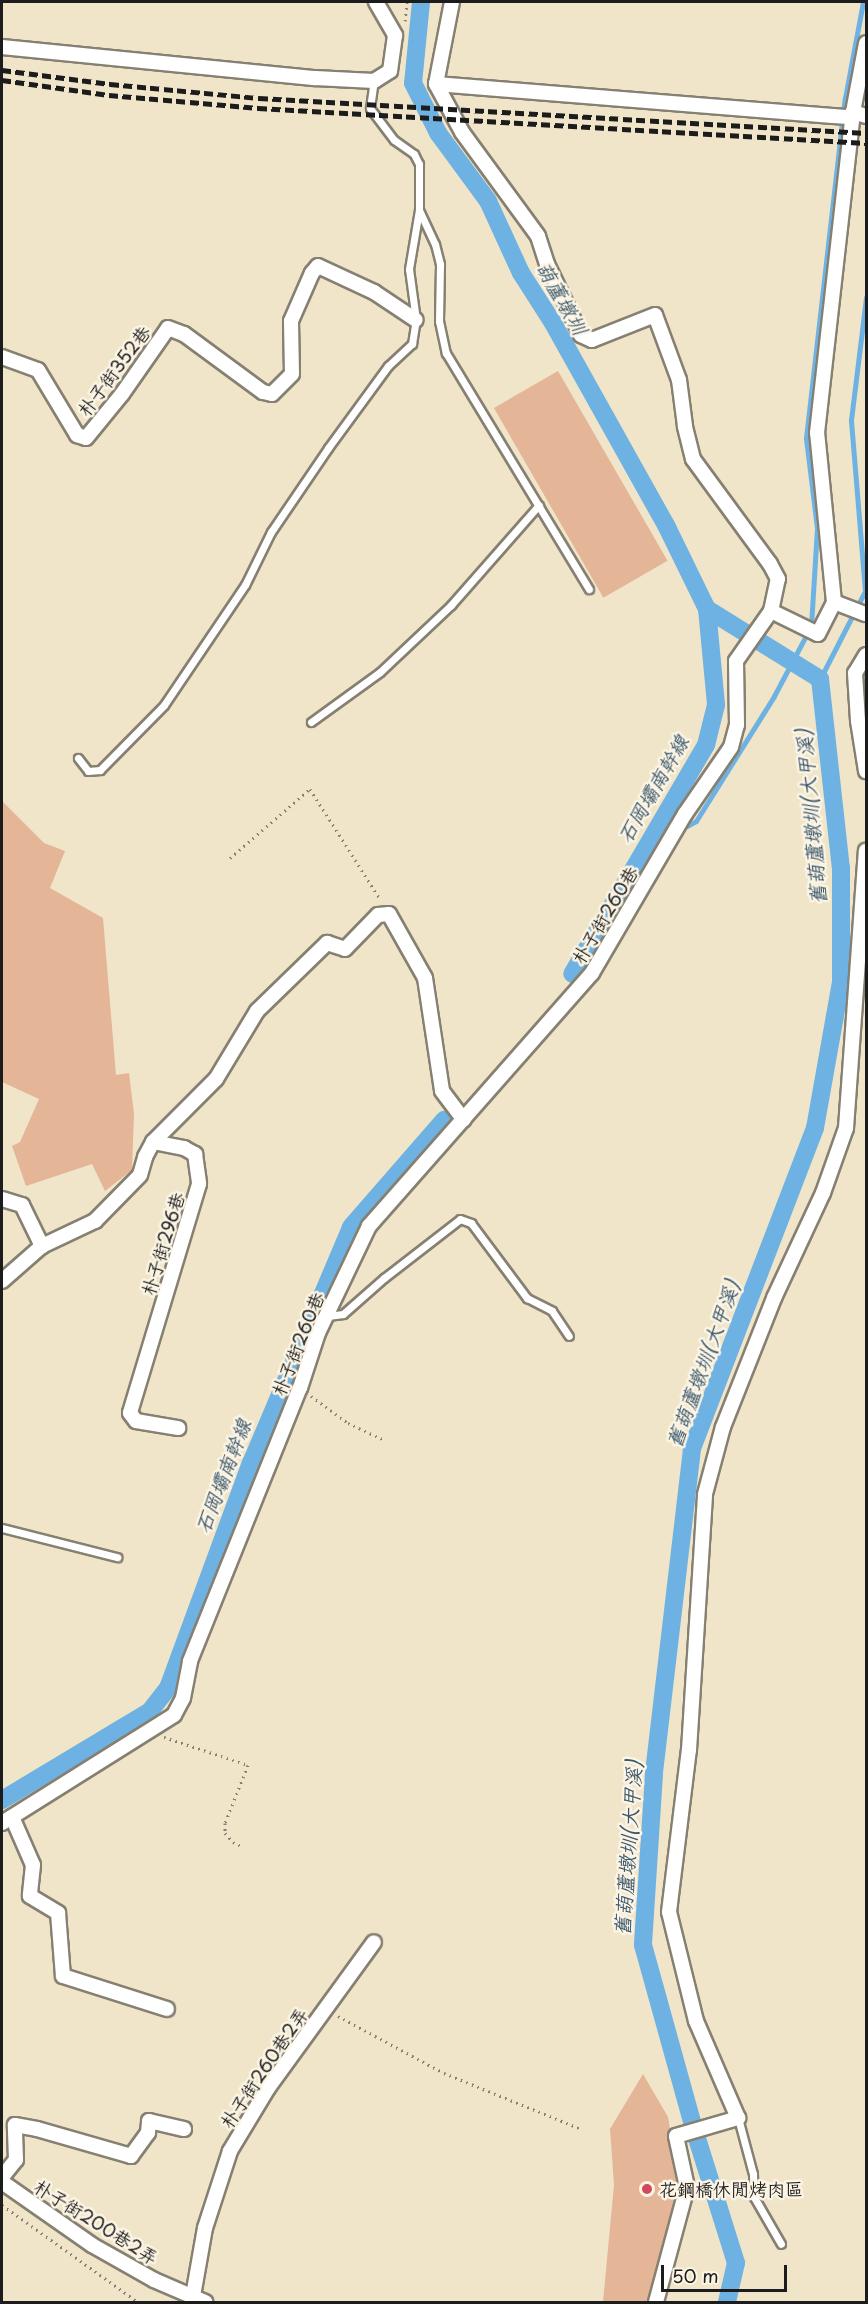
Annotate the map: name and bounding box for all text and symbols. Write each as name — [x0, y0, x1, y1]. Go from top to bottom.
water label: 葫蘆墩圳 — [532, 257, 592, 339]
street label: 朴子街352巷 — [73, 322, 155, 420]
water label: 舊葫蘆墩圳(大甲溪) — [791, 728, 831, 906]
water label: 石岡壩南幹線 — [613, 731, 693, 847]
street label: 朴子街260巷 — [567, 862, 643, 968]
street label: 朴子街296巷 — [137, 1190, 189, 1298]
water label: 舊葫蘆墩圳(大甲溪) — [662, 1277, 744, 1451]
street label: 朴子街260巷 — [267, 1289, 329, 1399]
water label: 石岡壩南幹線 — [190, 1416, 256, 1536]
water label: 舊葫蘆墩圳(大甲溪) — [610, 1760, 646, 1936]
street label: 朴子街260巷2弄 — [216, 2004, 312, 2132]
street label: 朴子街200巷2弄 — [30, 2175, 162, 2269]
place label: 花鋼橋休閒烤肉區 — [659, 2178, 803, 2200]
marker: 花鋼橋休閒烤肉區 — [640, 2182, 654, 2196]
scale bar — [664, 2253, 790, 2291]
text: 50 m — [672, 2262, 719, 2289]

